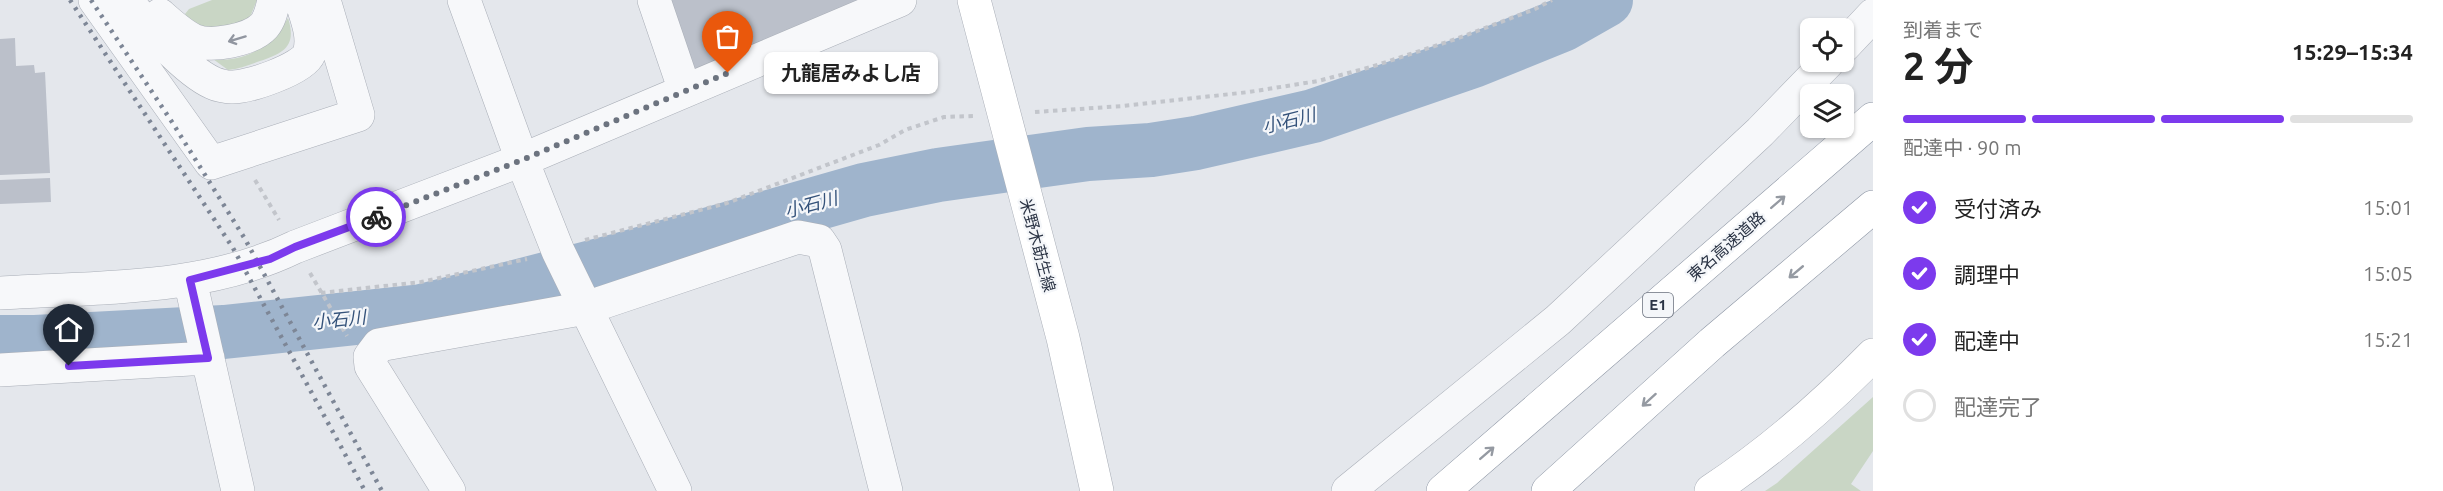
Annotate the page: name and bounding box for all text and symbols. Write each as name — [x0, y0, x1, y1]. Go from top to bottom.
pin — [702, 11, 753, 73]
map controls — [1800, 18, 1854, 138]
button: locate — [1800, 18, 1854, 72]
text: 到着まで — [1903, 18, 1983, 41]
icon: bag — [711, 20, 744, 53]
one-way arrow — [228, 34, 247, 45]
text: 15:29–15:34 — [2292, 39, 2413, 64]
text: 2 分 — [1903, 44, 1973, 87]
callout: 九龍居みよし店 — [764, 52, 938, 94]
text: 九龍居みよし店 — [781, 61, 921, 84]
button: layers — [1800, 84, 1854, 138]
water label: 小石川 — [1260, 103, 1319, 136]
text: 配達中 · 90 m — [1903, 136, 2021, 159]
courier — [346, 187, 406, 247]
water label: 小石川 — [782, 187, 841, 221]
icon: check — [1903, 191, 1936, 224]
one-way arrow — [1770, 195, 1786, 208]
street label: 米野木莇生線 — [1017, 196, 1059, 294]
text: 受付済み — [1954, 196, 2042, 221]
text: 15:01 — [2363, 196, 2413, 219]
icon: bike — [360, 201, 393, 234]
street label: 東名高速道路 — [1684, 208, 1768, 284]
icon: check — [1903, 257, 1936, 290]
text: 調理中 — [1954, 262, 2020, 287]
text: 15:05 — [2363, 262, 2413, 285]
one-way arrow — [1789, 265, 1804, 279]
road number: E1 — [1643, 293, 1673, 317]
pin — [43, 304, 94, 366]
water label: 小石川 — [311, 306, 369, 332]
icon: home — [52, 313, 85, 346]
icon: check — [1903, 323, 1936, 356]
text: 配達中 — [1954, 328, 2020, 353]
text: 15:21 — [2363, 328, 2413, 351]
one-way arrow — [1642, 393, 1657, 407]
text: 配達完了 — [1954, 394, 2042, 419]
one-way arrow — [1480, 446, 1495, 460]

